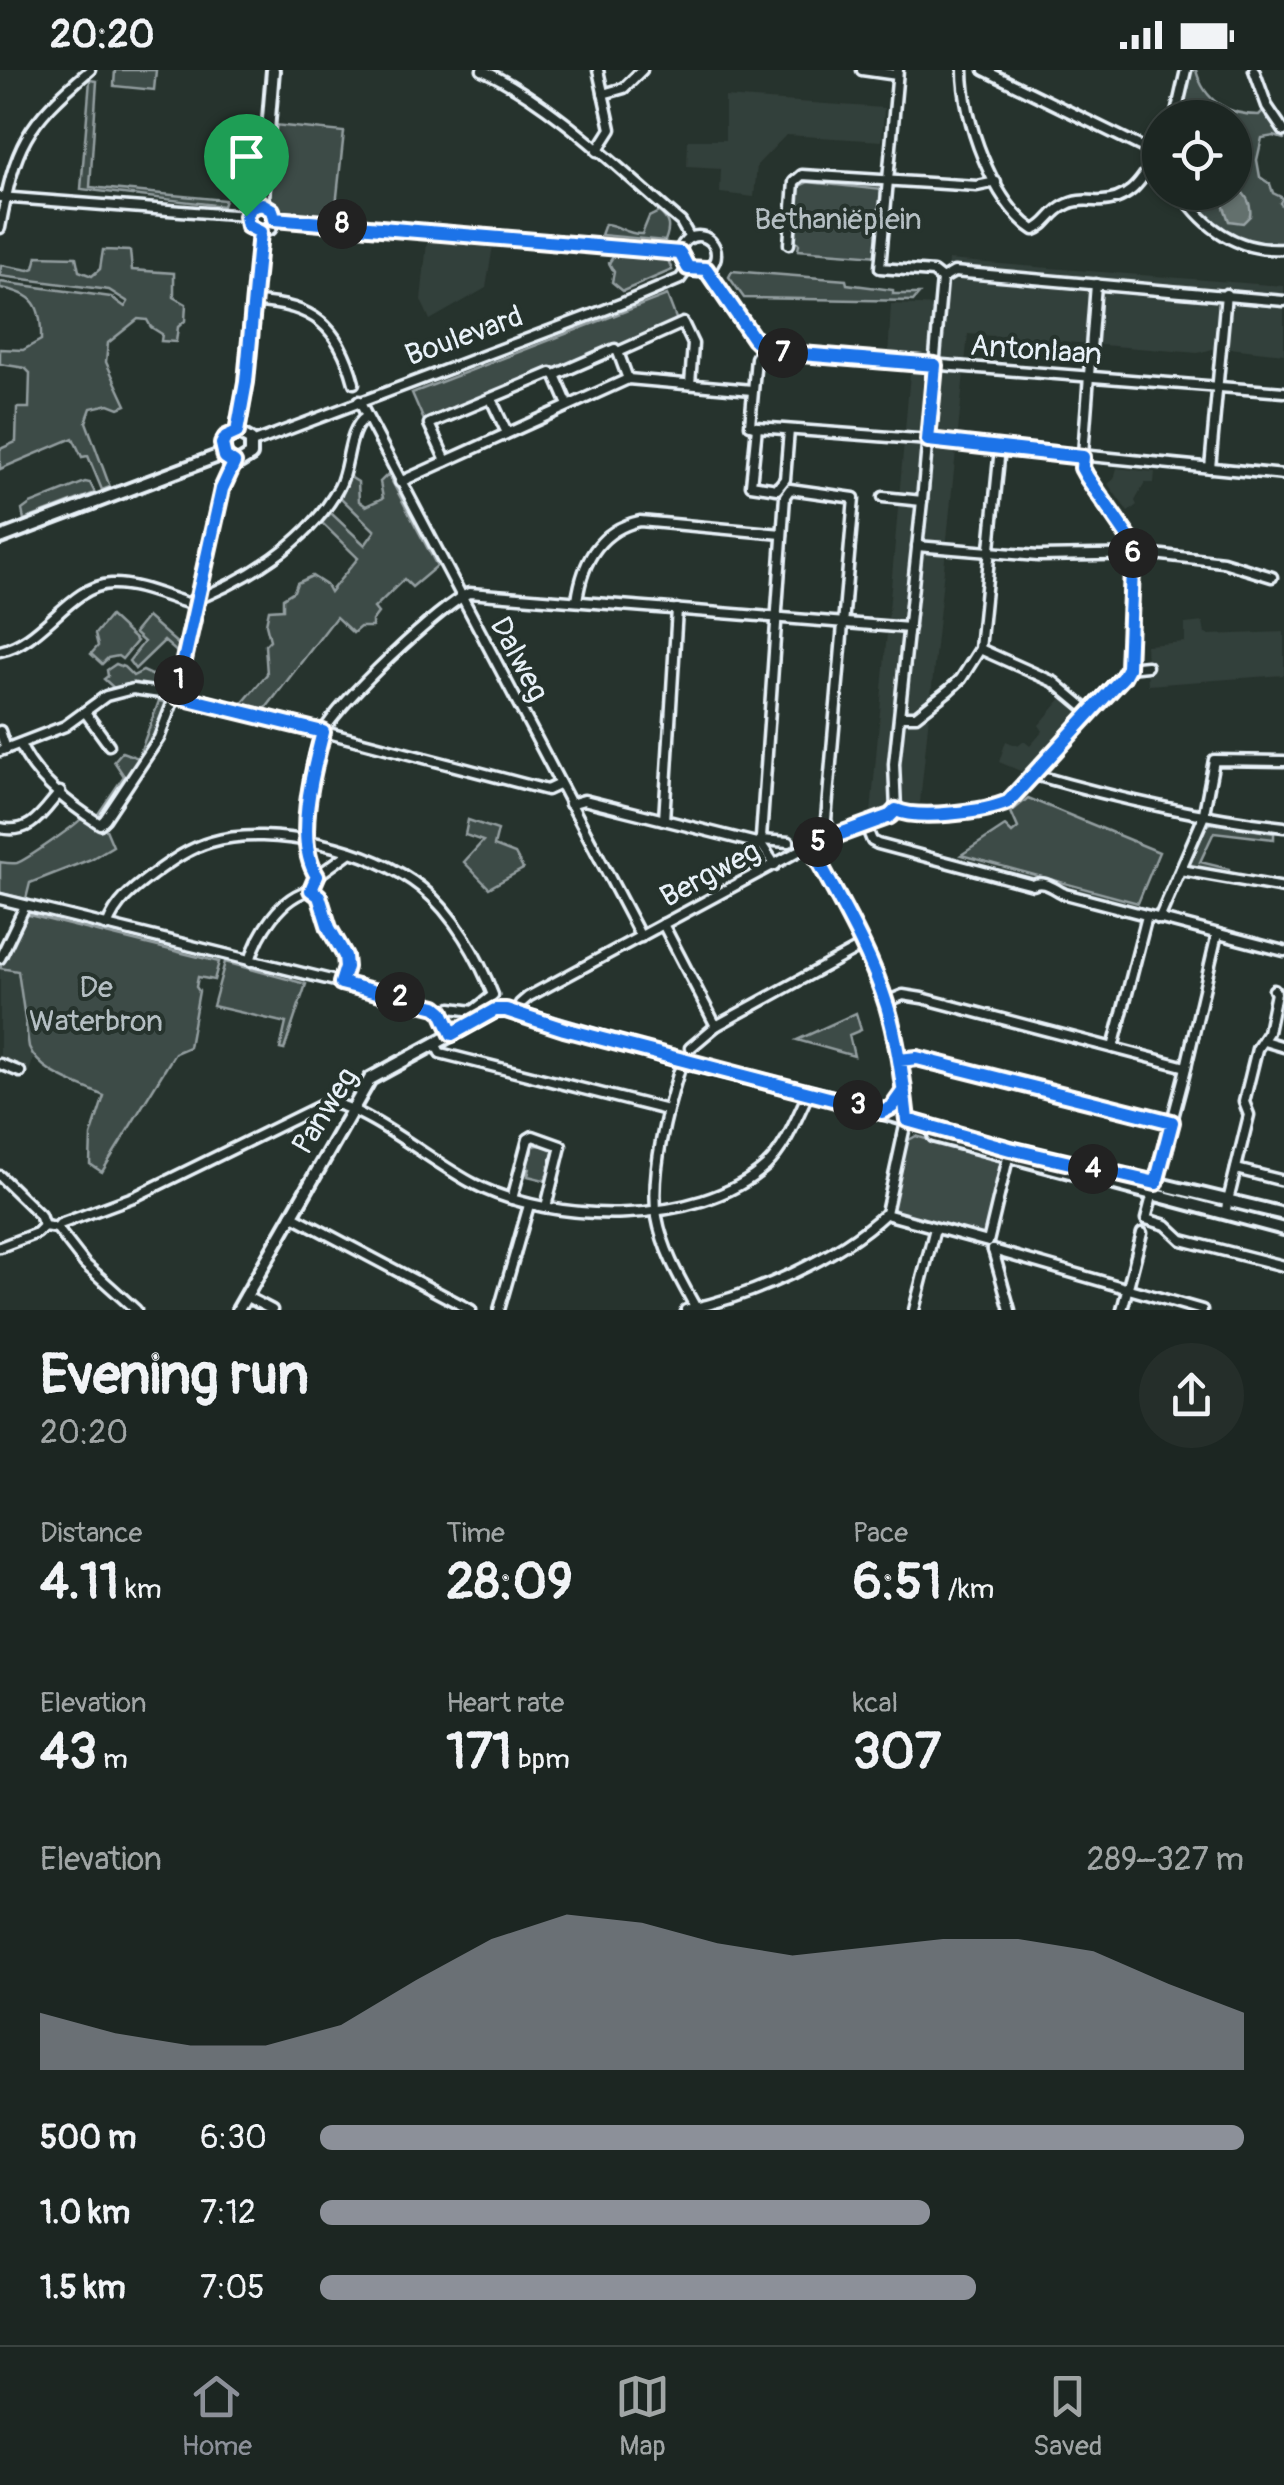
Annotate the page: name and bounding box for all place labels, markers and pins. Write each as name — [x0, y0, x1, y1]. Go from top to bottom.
pin — [204, 114, 289, 217]
pin: 8 — [317, 199, 367, 249]
pin: 7 — [758, 328, 808, 378]
pin: 6 — [1108, 528, 1158, 578]
pin: 1 — [154, 655, 204, 705]
pin: 5 — [793, 817, 843, 867]
pin: 2 — [375, 972, 425, 1022]
pin: 3 — [833, 1080, 883, 1130]
pin: 4 — [1068, 1144, 1118, 1194]

